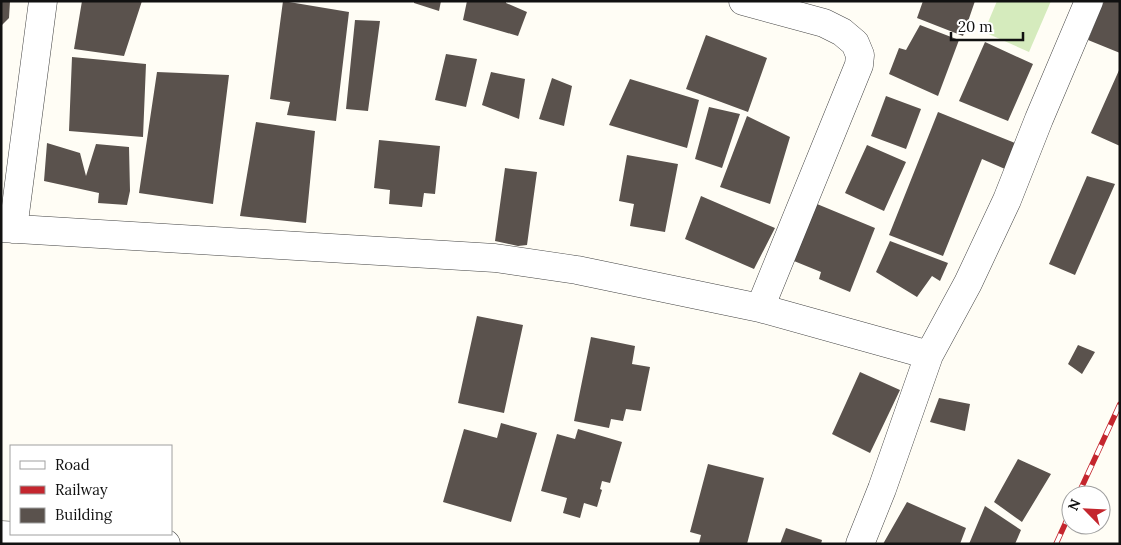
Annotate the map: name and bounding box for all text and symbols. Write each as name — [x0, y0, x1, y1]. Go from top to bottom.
scale bar — [951, 10, 1024, 42]
text: 20 m — [958, 17, 993, 36]
legend — [10, 445, 172, 535]
text: Road — [55, 455, 90, 474]
text: Railway — [55, 480, 108, 499]
north arrow — [1061, 485, 1111, 535]
text: N — [1064, 496, 1085, 513]
text: Building — [55, 505, 113, 524]

